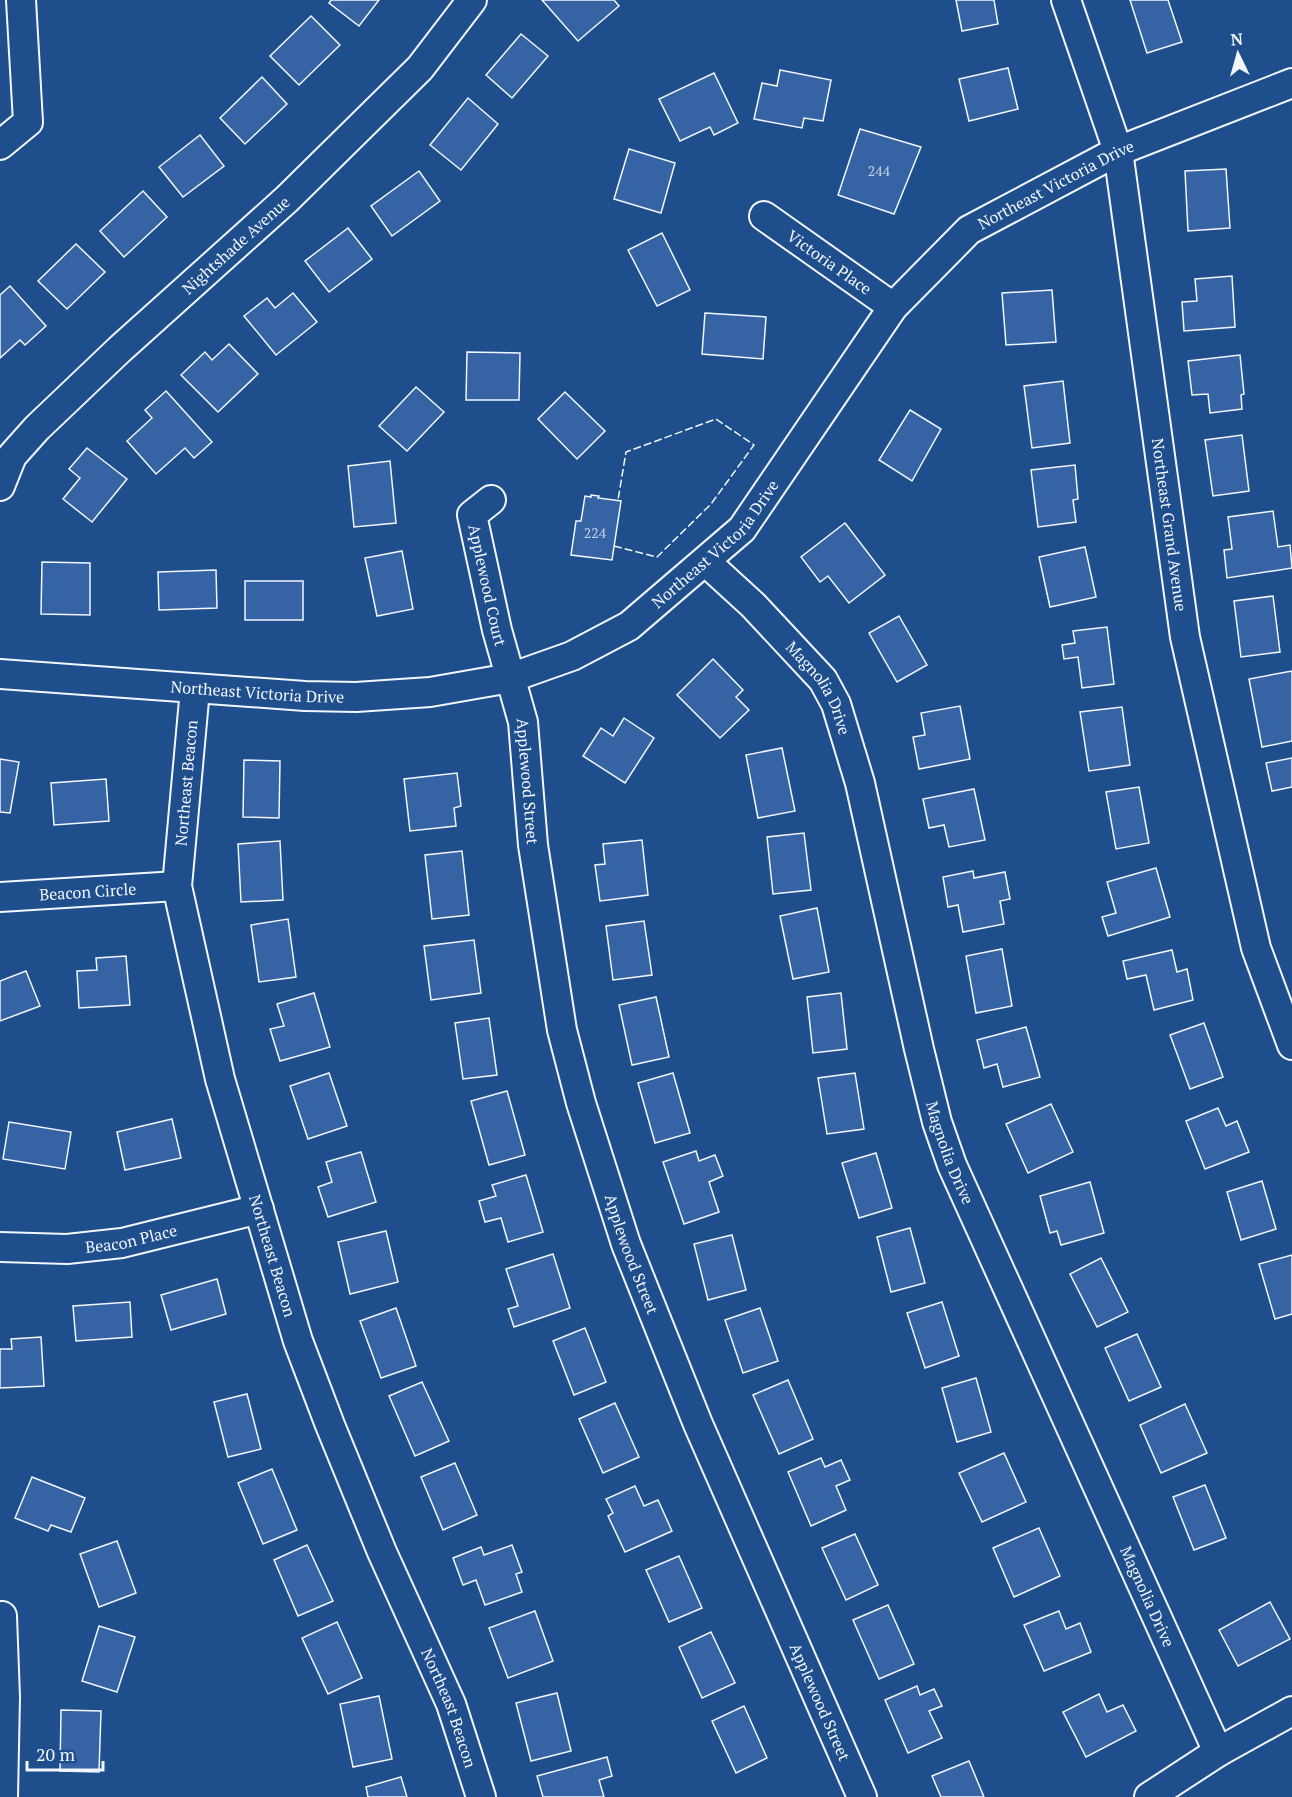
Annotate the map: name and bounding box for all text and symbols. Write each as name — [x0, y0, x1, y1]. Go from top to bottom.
north arrow — [1208, 24, 1268, 84]
text: N — [1230, 28, 1244, 51]
street label: Northeast Victoria Drive — [974, 135, 1137, 235]
house number: 244 — [868, 161, 891, 180]
street label: Nightshade Avenue — [177, 191, 294, 299]
street label: Victoria Place — [783, 225, 876, 300]
street label: Northeast Grand Avenue — [1147, 437, 1192, 613]
street label: Northeast Victoria Drive — [647, 475, 783, 613]
street label: Applewood Court — [463, 522, 512, 649]
house number: 224 — [584, 523, 607, 542]
street label: Magnolia Drive — [781, 636, 856, 738]
street label: Northeast Victoria Drive — [170, 675, 344, 708]
street label: Applewood Street — [512, 717, 544, 845]
street label: Northeast Beacon — [170, 719, 203, 847]
street label: Beacon Circle — [39, 878, 137, 906]
street label: Magnolia Drive — [921, 1099, 979, 1208]
street label: Applewood Street — [600, 1191, 664, 1318]
street label: Northeast Beacon — [244, 1192, 301, 1320]
street label: Beacon Place — [84, 1219, 179, 1258]
street label: Magnolia Drive — [1115, 1542, 1180, 1650]
street label: Applewood Street — [785, 1639, 856, 1764]
street label: Northeast Beacon — [416, 1645, 482, 1771]
scale bar — [27, 1734, 104, 1772]
text: 20 m — [36, 1742, 76, 1766]

